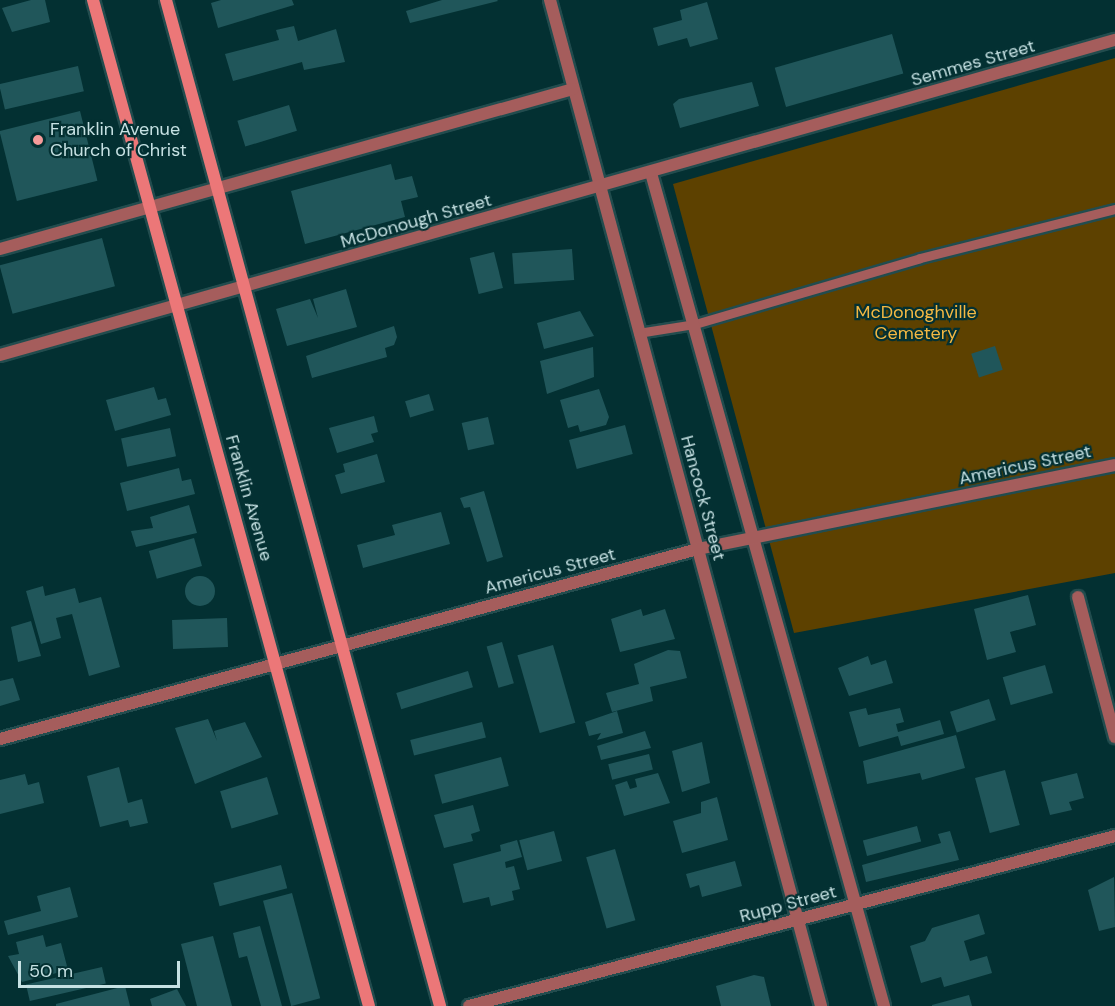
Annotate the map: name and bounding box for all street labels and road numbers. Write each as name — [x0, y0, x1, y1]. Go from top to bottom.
street label: Semmes Street — [909, 35, 1037, 91]
street label: McDonough Street — [338, 189, 494, 253]
street label: Franklin Avenue — [221, 432, 277, 564]
street label: Hancock Street — [676, 433, 730, 563]
street label: Americus Street — [957, 440, 1093, 490]
street label: Americus Street — [482, 543, 618, 599]
street label: Rupp Street — [737, 881, 839, 927]

